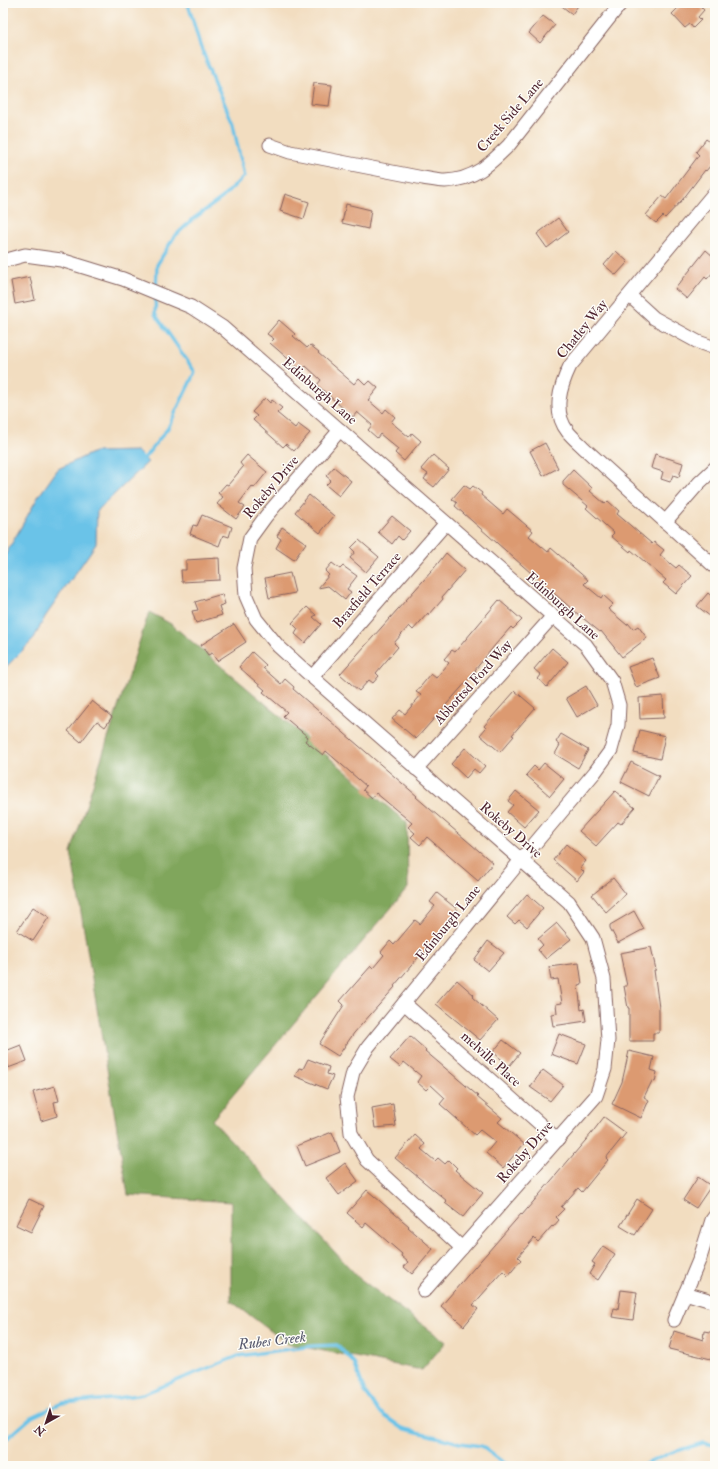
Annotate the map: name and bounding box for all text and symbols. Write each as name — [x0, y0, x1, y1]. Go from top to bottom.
street label: Creek Side Lane — [473, 74, 547, 156]
street label: Chatley Way — [553, 295, 612, 363]
street label: Edinburgh Lane — [279, 354, 361, 428]
street label: Rokeby Drive — [240, 452, 303, 523]
street label: Braxfield Terrace — [329, 548, 405, 632]
street label: Edinburgh Lane — [523, 568, 603, 644]
street label: Abbottsd Ford Way — [430, 636, 517, 729]
street label: Rokeby Drive — [476, 798, 546, 862]
street label: Edinburgh Lane — [412, 881, 484, 965]
street label: melville Place — [457, 1028, 525, 1090]
street label: Rokeby Drive — [493, 1117, 557, 1187]
water label: Rubes Creek — [236, 1327, 307, 1355]
north arrow — [26, 1403, 66, 1443]
text: N — [31, 1422, 49, 1439]

